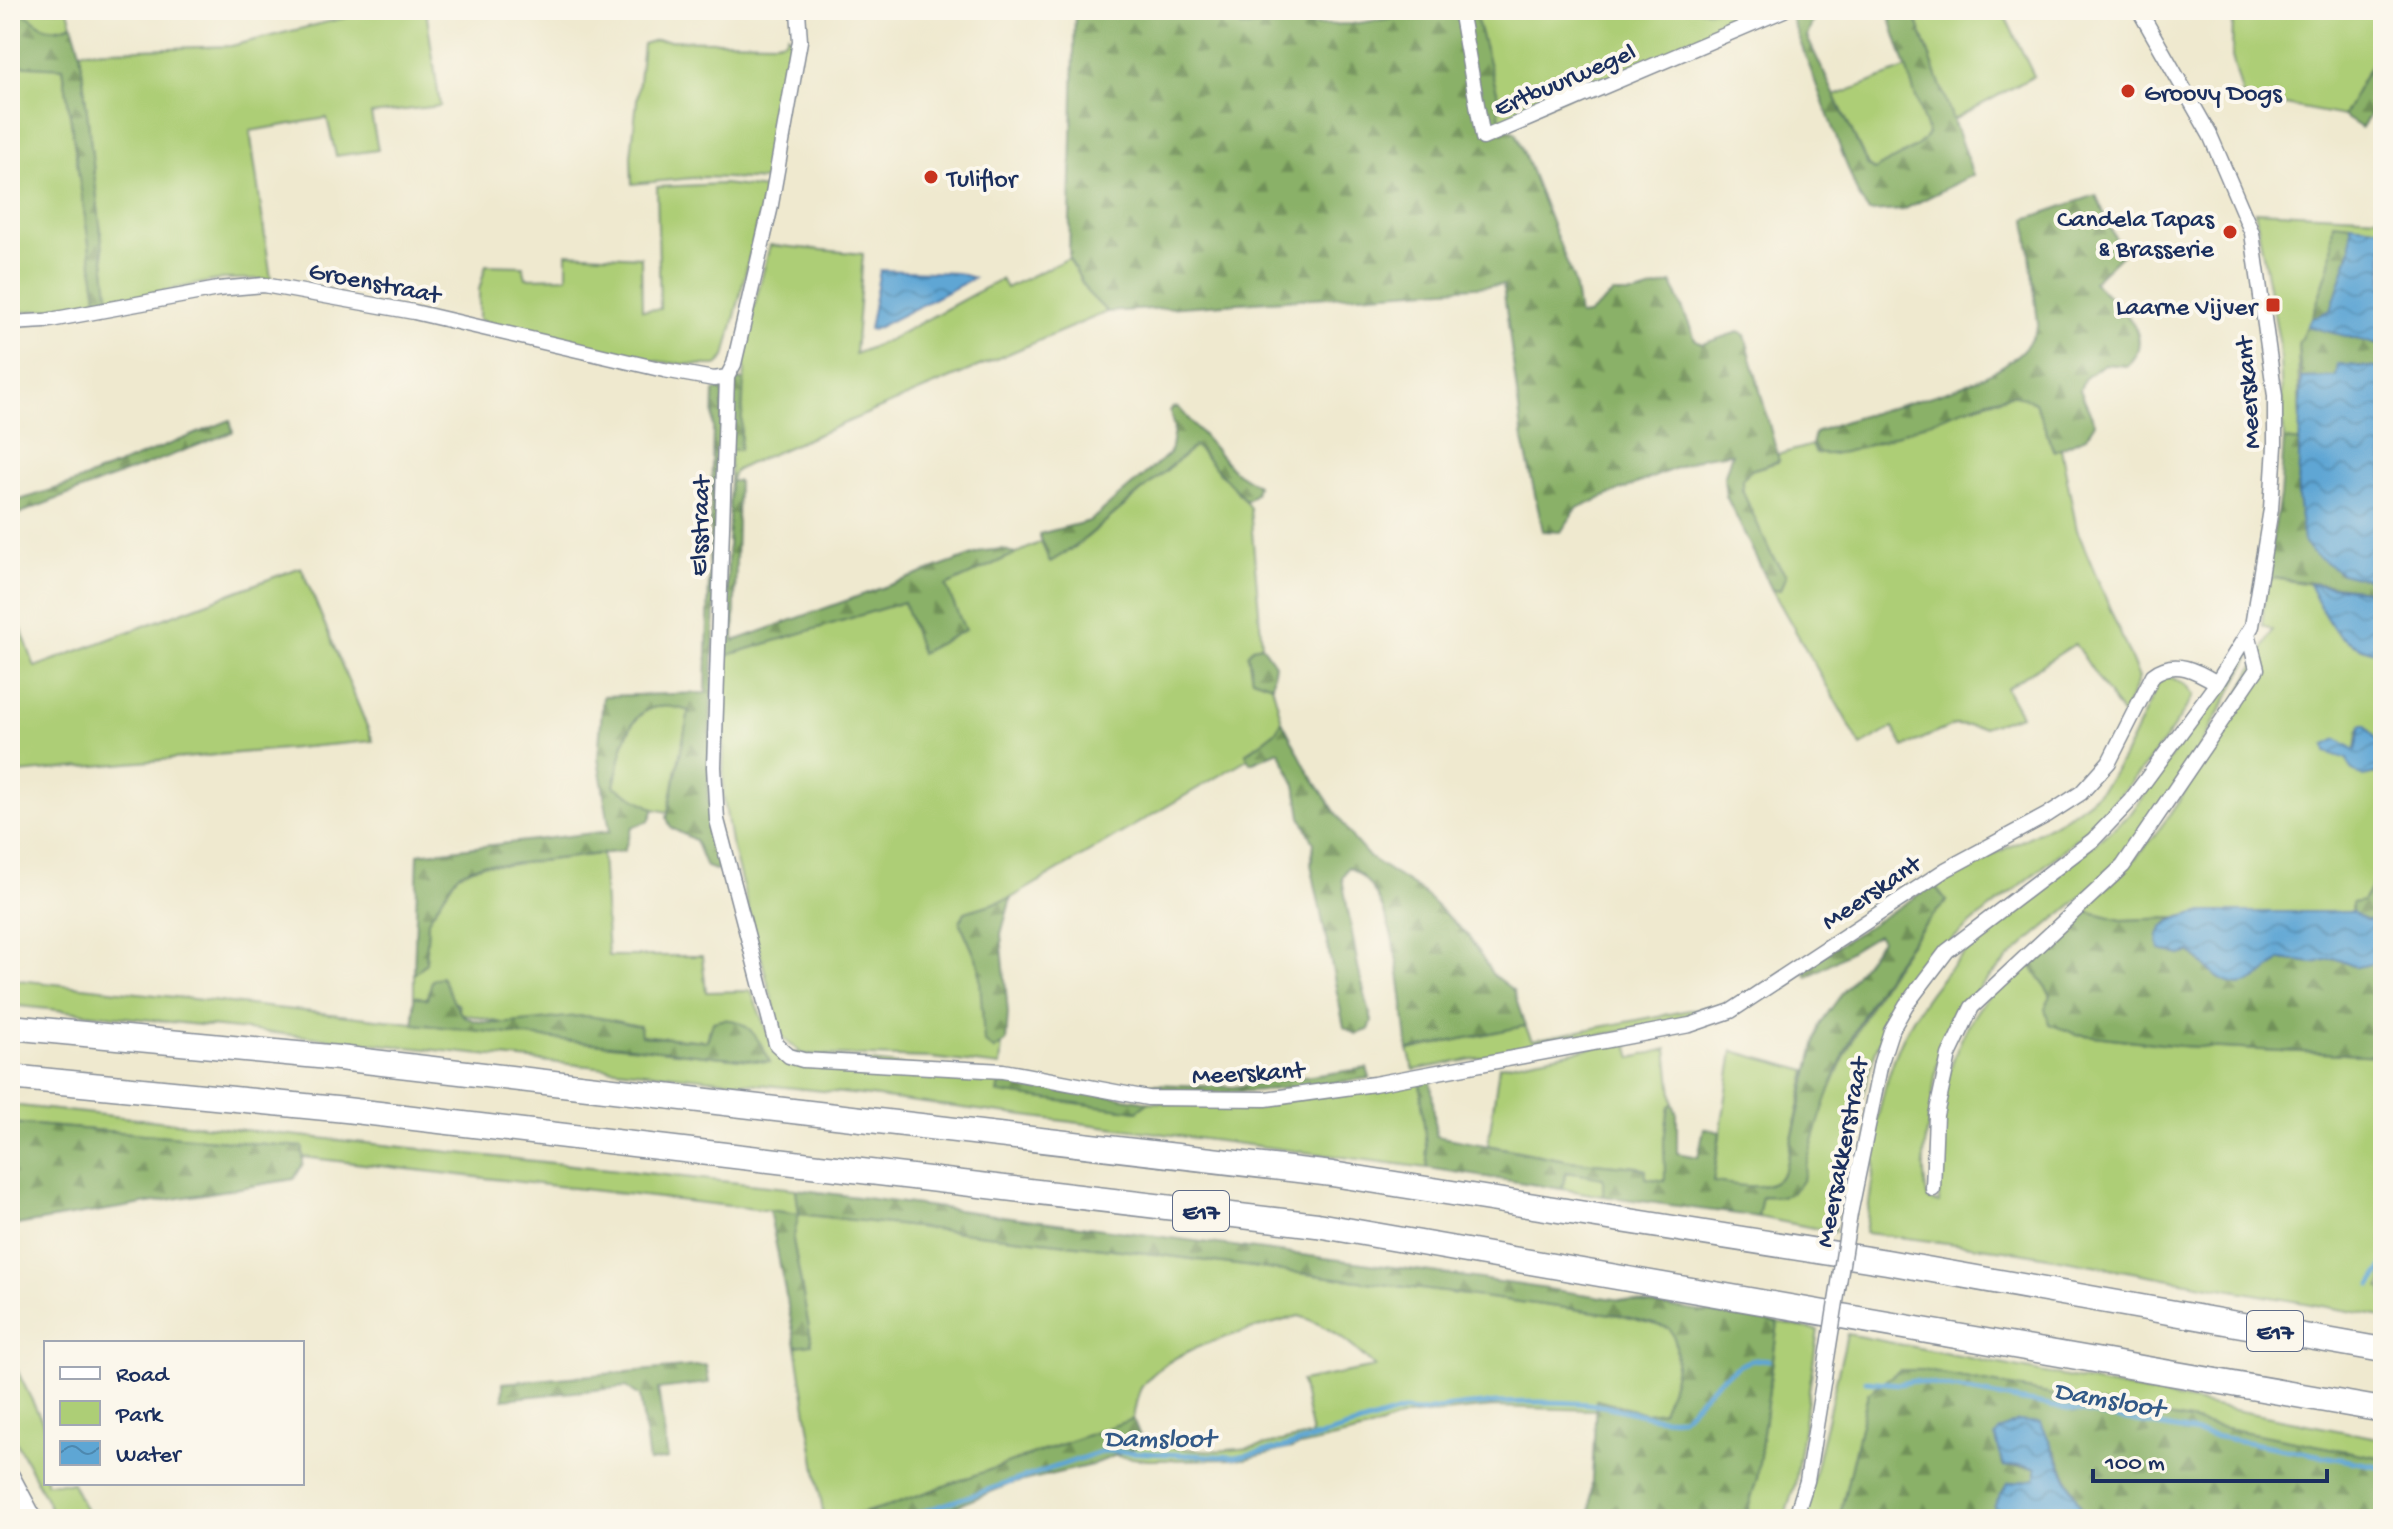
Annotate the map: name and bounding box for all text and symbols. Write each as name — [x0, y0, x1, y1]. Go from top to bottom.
street label: Ertbuurwegel — [1490, 38, 1641, 126]
place label: Groovy Dogs — [2144, 80, 2283, 111]
marker: Groovy Dogs — [2119, 82, 2137, 100]
place label: Tuliflor — [945, 166, 1020, 197]
marker: Tuliflor — [922, 168, 940, 186]
place label: Candela Tapas & Brasserie — [2057, 206, 2215, 267]
marker: Candela Tapas & Brasserie — [2221, 223, 2239, 241]
street label: Groenstraat — [306, 257, 445, 314]
place label: Laarne Vijver — [2116, 294, 2260, 325]
marker: Laarne Vijver — [2264, 296, 2282, 314]
street label: Meerskant — [2231, 333, 2270, 450]
street label: Elsstraat — [685, 473, 720, 577]
street label: Meerskant — [1817, 849, 1930, 939]
street label: Meersakkerstraat — [1811, 1053, 1878, 1250]
street label: Meerskant — [1191, 1057, 1308, 1094]
road number: E17 — [1173, 1191, 1229, 1231]
road number: E17 — [2247, 1311, 2303, 1351]
legend — [44, 1341, 304, 1485]
text: Road — [116, 1362, 170, 1391]
water label: Damsloot — [2051, 1376, 2170, 1428]
text: Park — [115, 1402, 164, 1431]
water label: Damsloot — [1104, 1424, 1219, 1457]
scale bar — [2093, 1433, 2327, 1483]
text: Water — [116, 1442, 183, 1471]
text: 100 m — [2104, 1450, 2165, 1479]

